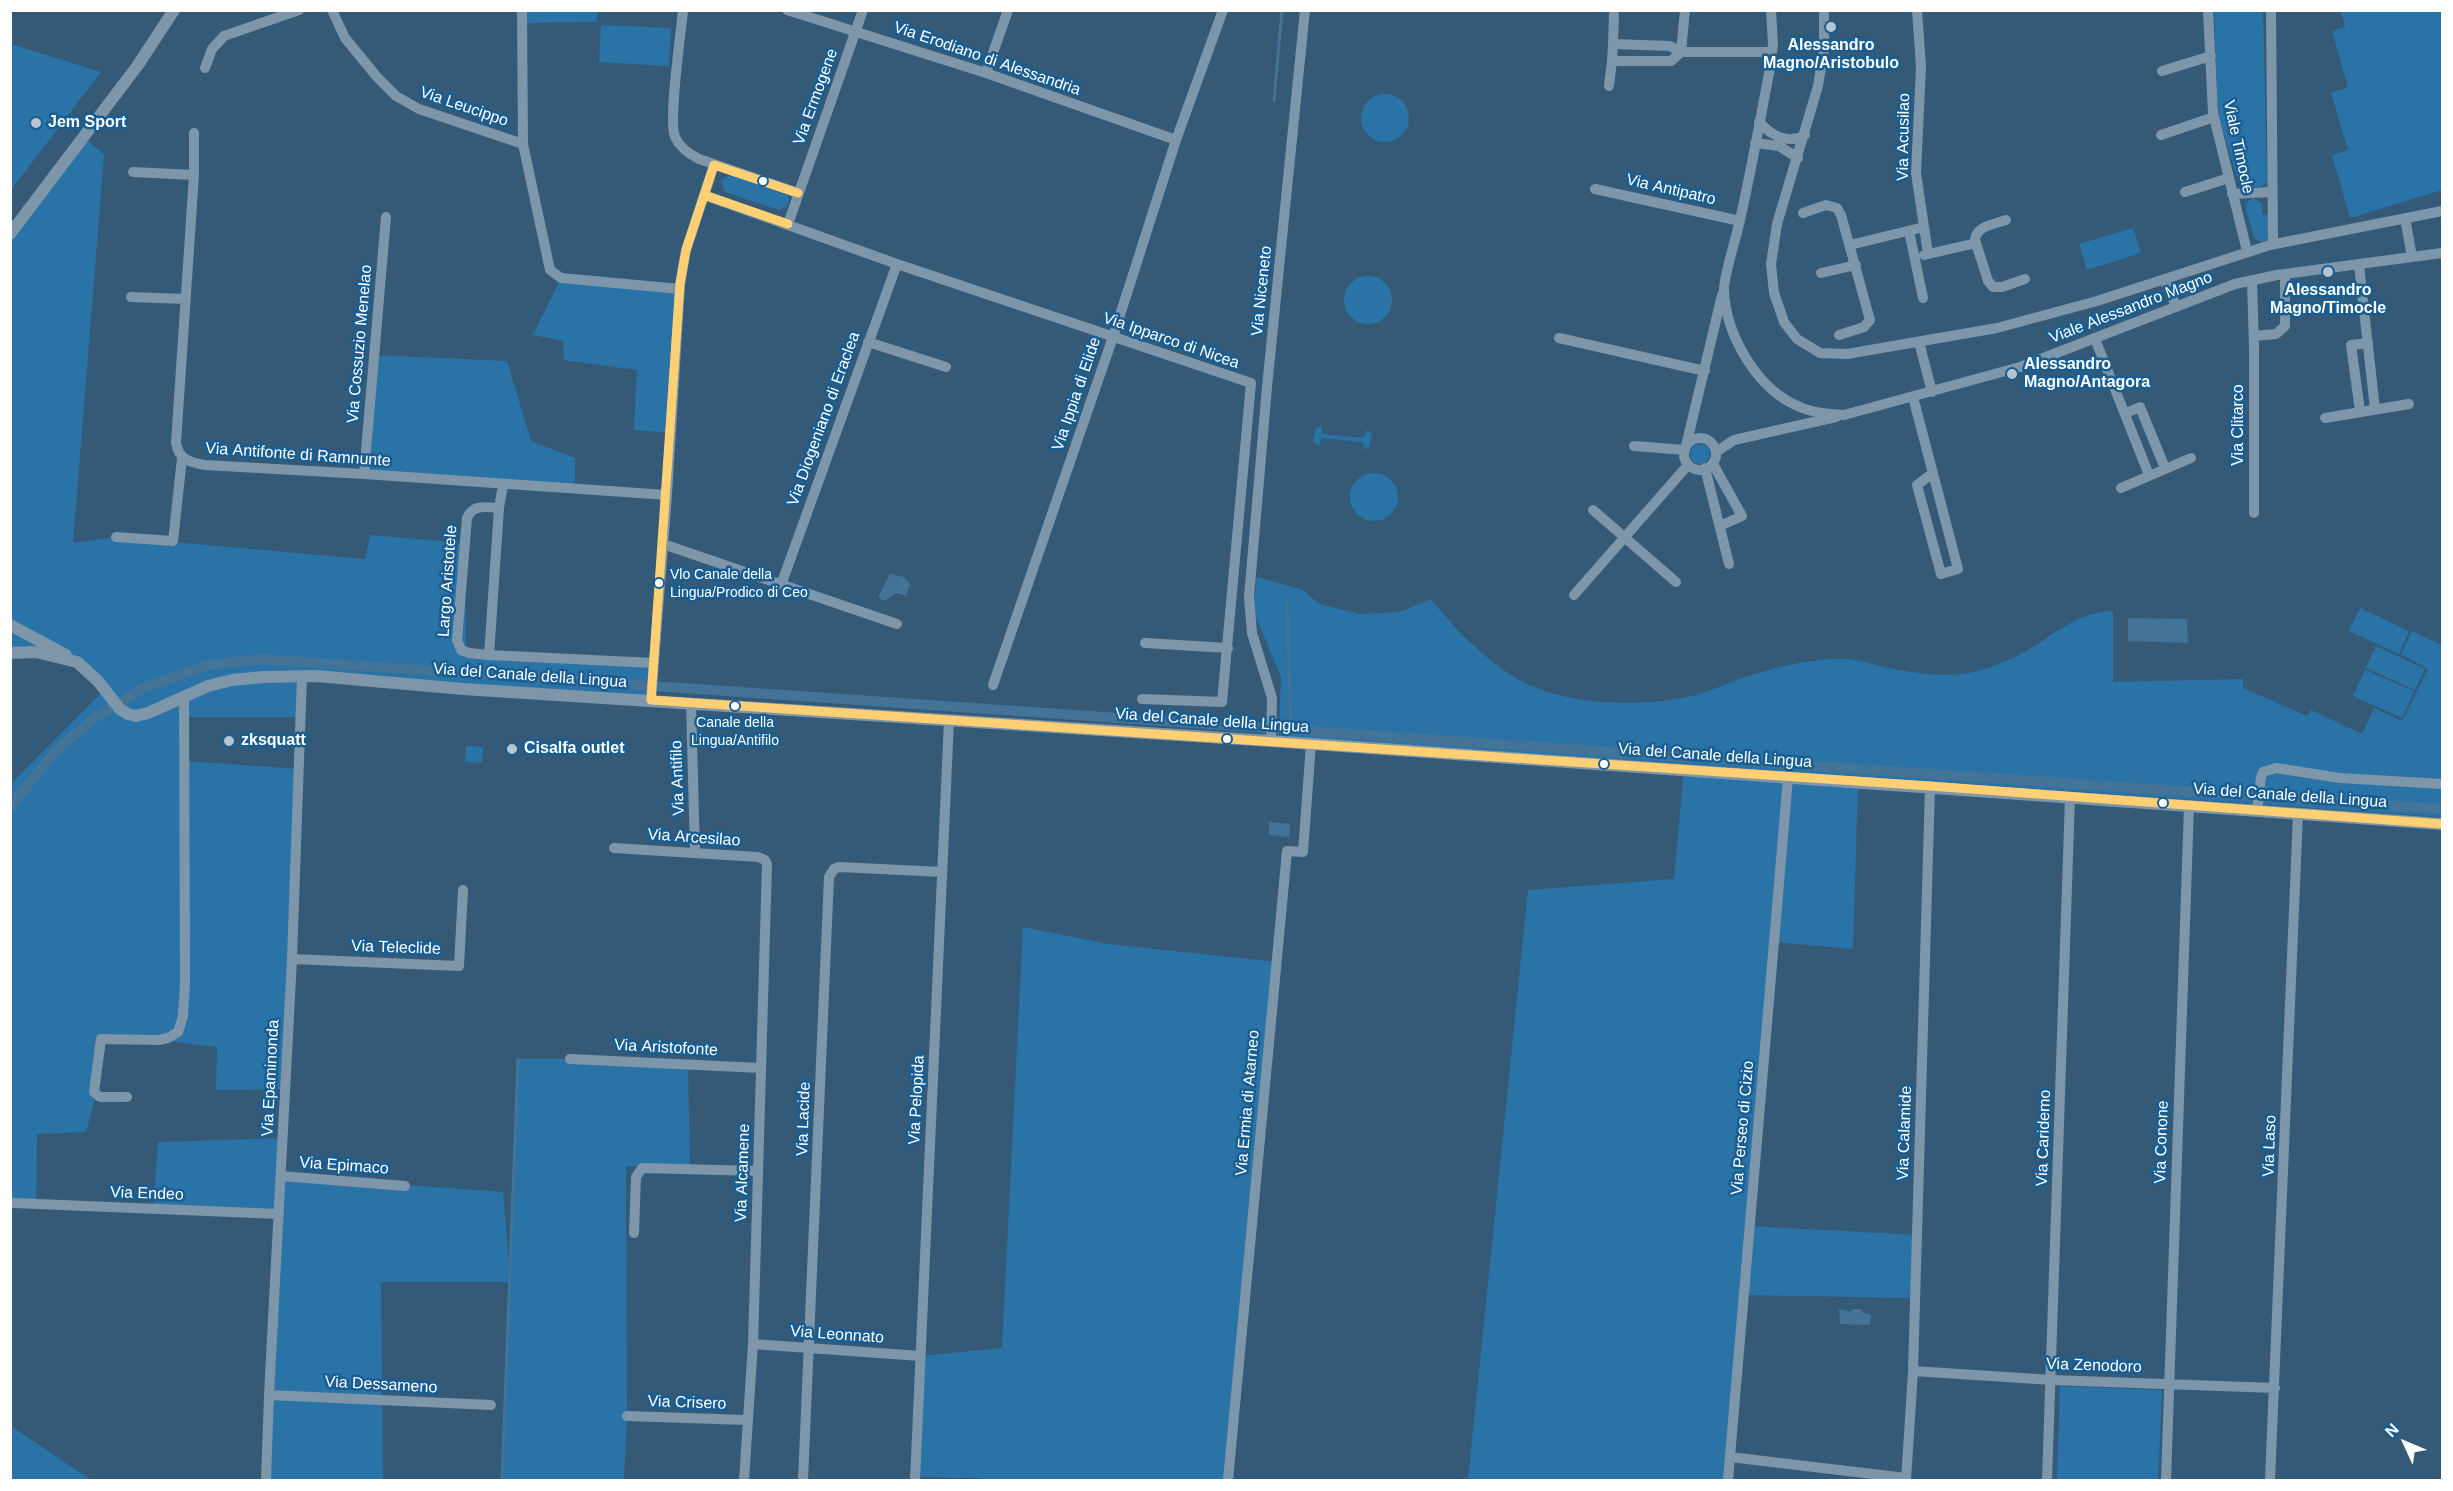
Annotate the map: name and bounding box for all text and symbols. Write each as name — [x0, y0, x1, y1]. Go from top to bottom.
street label: Via Erodiano di Alessandria — [891, 18, 1083, 100]
marker: Alessandro Magno/Aristobulo — [1824, 20, 1838, 34]
place label: Alessandro Magno/Aristobulo — [1763, 36, 1899, 74]
street label: Via Ermogene — [790, 46, 842, 148]
street label: Via Leucippo — [417, 83, 511, 131]
street label: Via Acusilao — [1894, 93, 1914, 181]
street label: Viale Timocle — [2219, 98, 2257, 196]
place label: Jem Sport — [48, 113, 126, 133]
marker: Jem Sport — [29, 116, 43, 130]
street label: Via Antipatro — [1624, 170, 1718, 210]
unlabelled marker — [757, 175, 769, 187]
street label: Via Niceneto — [1248, 245, 1276, 337]
street label: Via Cossuzio Menelao — [344, 264, 376, 424]
marker: Alessandro Magno/Timocle — [2321, 265, 2335, 279]
street label: Viale Alessandro Magno — [2047, 268, 2215, 348]
place label: Alessandro Magno/Timocle — [2270, 281, 2386, 319]
street label: Via Ipparco di Nicea — [1100, 309, 1242, 373]
street label: Via Diogeniano di Eraclea — [784, 329, 864, 509]
street label: Via Ippia di Elide — [1049, 335, 1105, 453]
place label: Alessandro Magno/Antagora — [2024, 355, 2150, 393]
marker: Alessandro Magno/Antagora — [2005, 367, 2019, 381]
street label: Via Clitarco — [2229, 384, 2249, 466]
street label: Via Antifonte di Ramnunte — [205, 439, 391, 471]
street label: Largo Aristotele — [435, 524, 461, 638]
place label: Vlo Canale della Lingua/Prodico di Ceo — [670, 567, 808, 600]
marker: Vlo Canale della Lingua/Prodico di Ceo — [653, 577, 665, 589]
street label: Via del Canale della Lingua — [432, 660, 628, 692]
marker: Canale della Lingua/Antifilo — [729, 700, 741, 712]
street label: Via del Canale della Lingua — [1114, 705, 1310, 737]
place label: Canale della Lingua/Antifilo — [691, 715, 779, 748]
place label: zksquatt — [241, 731, 306, 751]
unlabelled marker — [1221, 733, 1233, 745]
marker: zksquatt — [222, 734, 236, 748]
place label: Cisalfa outlet — [524, 739, 624, 759]
street label: Via Antifilo — [667, 740, 689, 816]
street label: Via del Canale della Lingua — [1617, 740, 1813, 772]
marker: Cisalfa outlet — [505, 742, 519, 756]
unlabelled marker — [1598, 758, 1610, 770]
street label: Via del Canale della Lingua — [2192, 780, 2388, 812]
unlabelled marker — [2157, 797, 2169, 809]
street label: Via Arcesilao — [647, 825, 741, 851]
street label: Via Teleclide — [351, 937, 441, 959]
street label: Via Epaminonda — [258, 1019, 284, 1137]
street label: Via Ermia di Atarneo — [1232, 1029, 1264, 1177]
street label: Via Aristofonte — [614, 1036, 718, 1060]
street label: Via Pelopida — [905, 1055, 929, 1145]
street label: Via Perseo di Cizio — [1728, 1060, 1758, 1196]
street label: Via Lacide — [793, 1081, 815, 1157]
street label: Via Calamide — [1894, 1085, 1916, 1181]
street label: Via Caridemo — [2033, 1089, 2055, 1187]
street label: Via Conone — [2151, 1100, 2173, 1184]
street label: Via Laso — [2259, 1115, 2281, 1177]
street label: Via Alcamene — [732, 1123, 754, 1223]
street label: Via Epimaco — [299, 1153, 389, 1179]
street label: Via Endeo — [110, 1183, 184, 1205]
street label: Via Leonnato — [789, 1322, 885, 1348]
street label: Via Zenodoro — [2046, 1355, 2142, 1377]
street label: Via Dessameno — [324, 1372, 438, 1398]
street label: Via Crisero — [647, 1392, 727, 1414]
north arrow — [2375, 1413, 2435, 1473]
text: N — [2382, 1420, 2402, 1440]

